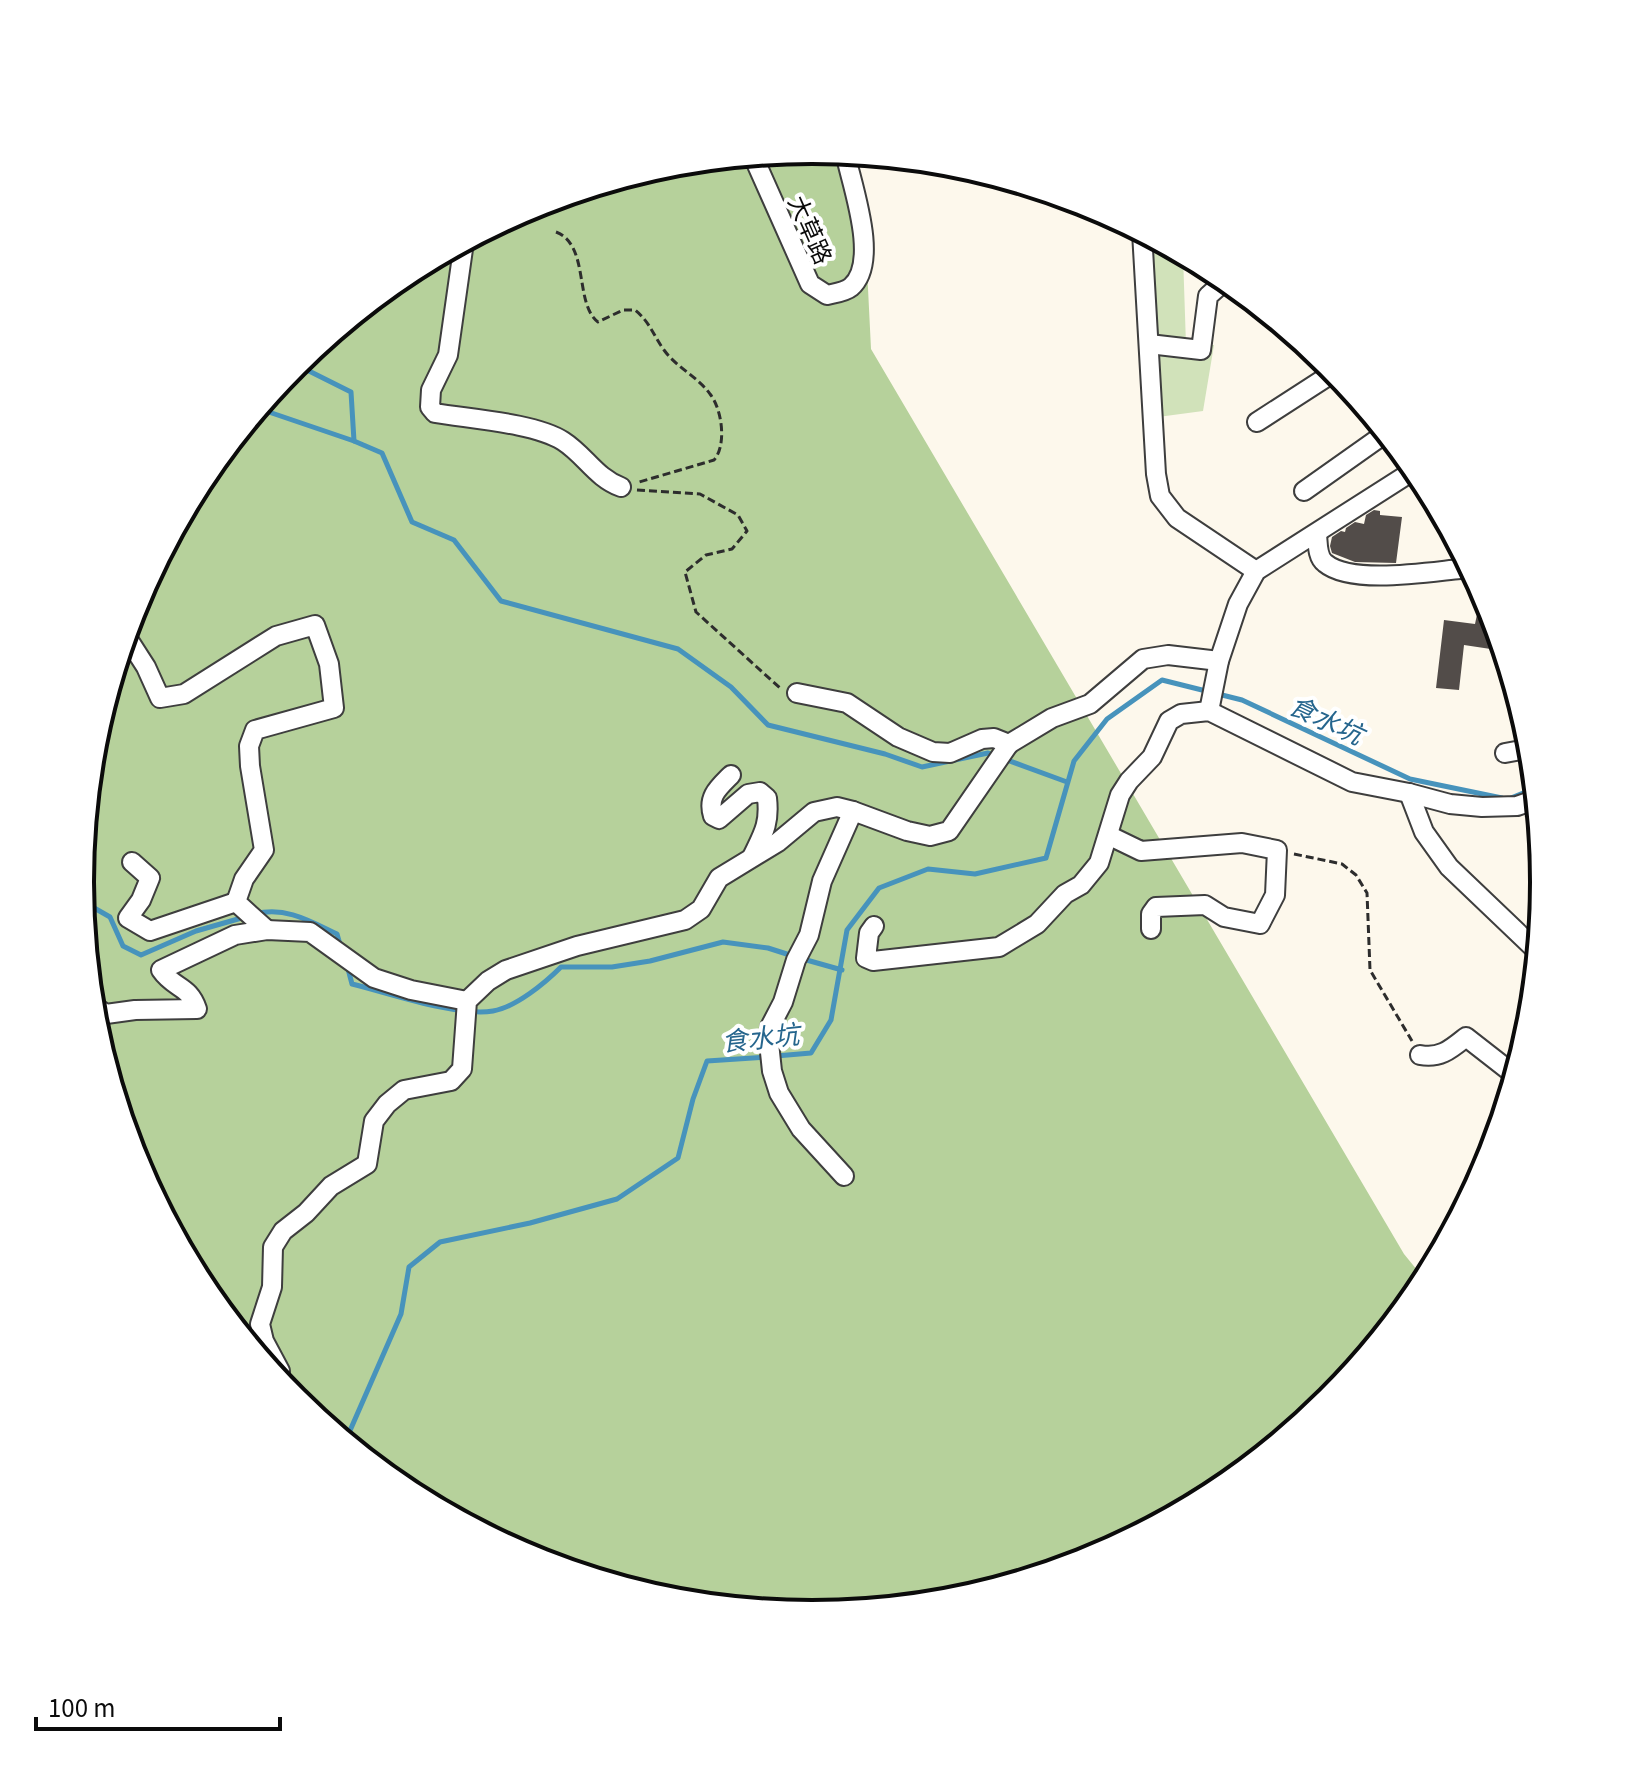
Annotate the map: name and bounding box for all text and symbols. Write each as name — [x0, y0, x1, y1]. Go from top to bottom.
street label: 大草路 — [781, 189, 843, 269]
water label: 食水坑 — [1284, 685, 1374, 753]
water label: 食水坑 — [719, 1013, 805, 1058]
scale bar — [36, 1681, 280, 1731]
text: 100 m — [48, 1689, 116, 1724]

